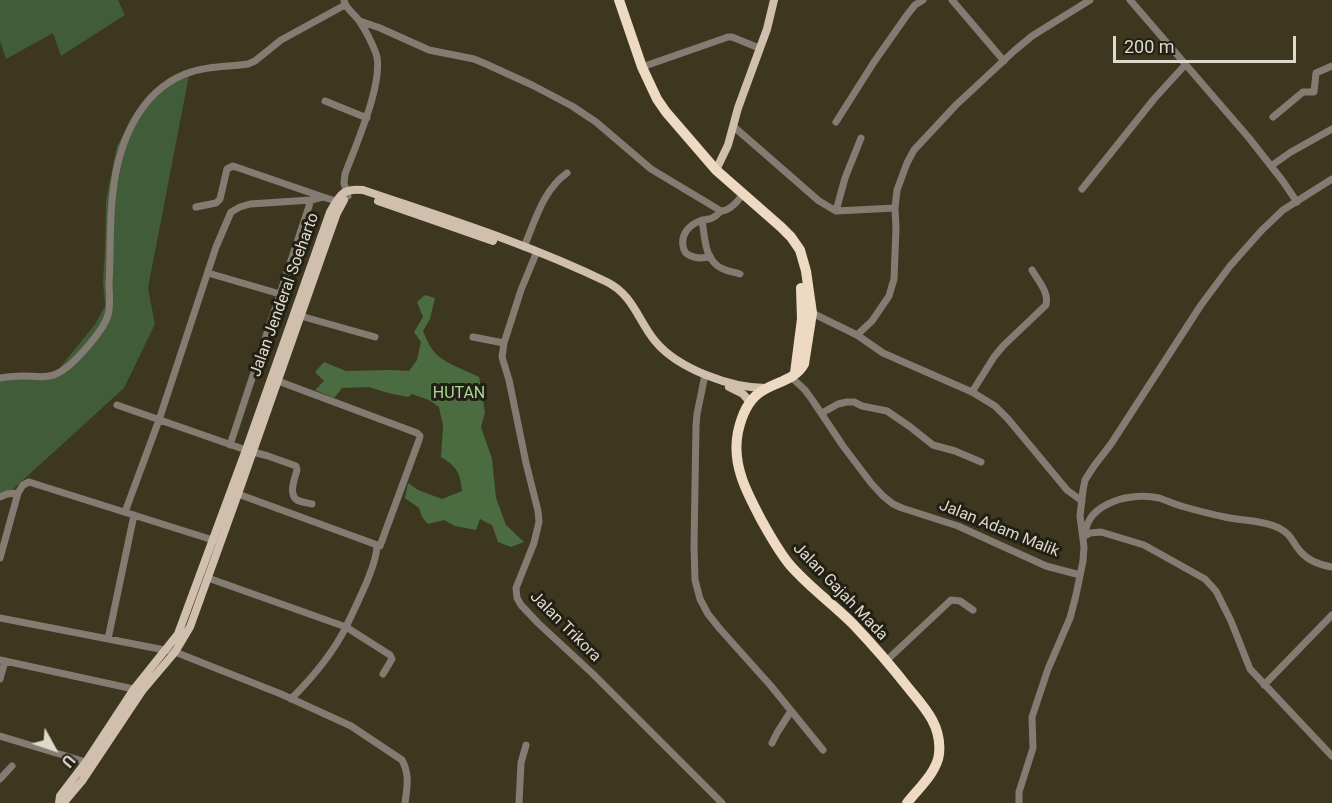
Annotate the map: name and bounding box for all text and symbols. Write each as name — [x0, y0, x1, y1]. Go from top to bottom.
scale bar — [1116, 24, 1299, 62]
text: 200 m — [1124, 36, 1175, 57]
street label: Jalan Jenderal Soeharto — [246, 210, 324, 380]
park label: HUTAN — [433, 384, 485, 404]
street label: Jalan Adam Malik — [936, 496, 1062, 562]
street label: Jalan Gajah Mada — [789, 539, 891, 645]
street label: Jalan Trikora — [526, 588, 604, 666]
north arrow — [24, 719, 84, 779]
text: U — [58, 751, 79, 771]

